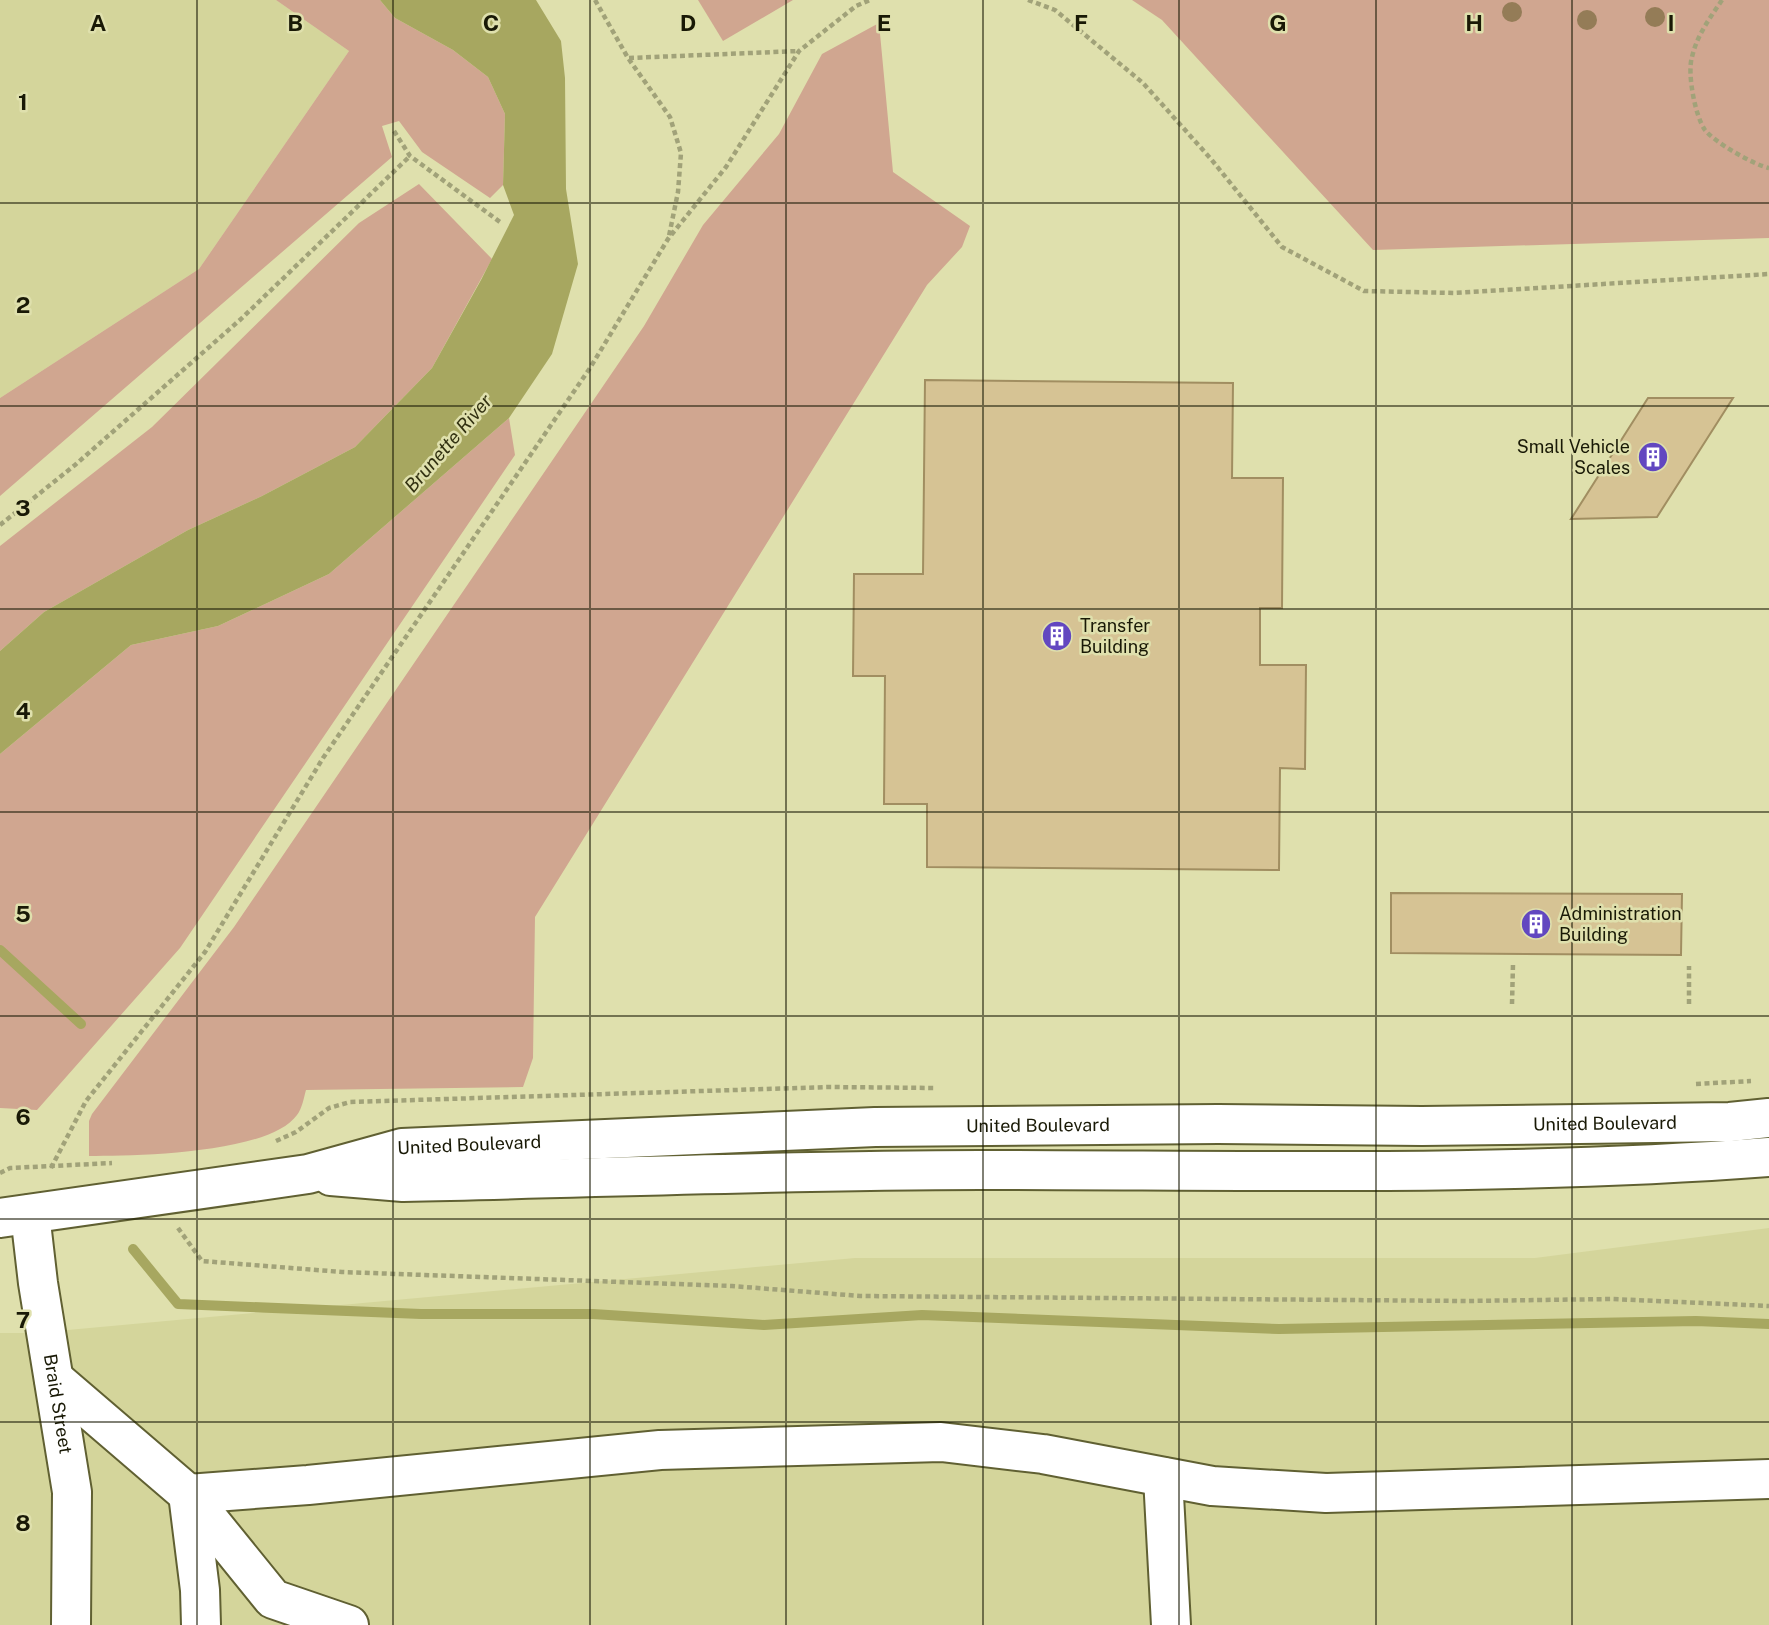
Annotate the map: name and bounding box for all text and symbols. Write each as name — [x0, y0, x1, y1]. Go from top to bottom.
text: A — [90, 9, 107, 36]
text: B — [287, 9, 303, 36]
text: C — [483, 9, 499, 36]
text: D — [680, 9, 696, 36]
text: E — [877, 9, 891, 36]
text: F — [1074, 9, 1088, 36]
text: G — [1269, 9, 1287, 36]
text: H — [1465, 9, 1483, 36]
text: I — [1667, 9, 1675, 36]
text: 1 — [18, 88, 28, 115]
text: 2 — [16, 291, 30, 318]
water label: Brunette River — [400, 389, 497, 496]
place label: Small Vehicle Scales — [1517, 436, 1630, 478]
building icon: Small Vehicle Scales — [1636, 440, 1670, 474]
text: 3 — [15, 494, 31, 521]
place label: Transfer Building — [1080, 615, 1150, 657]
building icon: Transfer Building — [1040, 619, 1074, 653]
text: 4 — [15, 697, 31, 724]
text: 5 — [15, 900, 31, 927]
place label: Administration Building — [1559, 903, 1682, 945]
building icon: Administration Building — [1519, 907, 1553, 941]
text: 6 — [15, 1103, 31, 1130]
street label: United Boulevard — [1533, 1112, 1677, 1135]
street label: United Boulevard — [966, 1114, 1110, 1136]
street label: United Boulevard — [397, 1131, 542, 1158]
text: 7 — [16, 1306, 30, 1333]
street label: Braid Street — [40, 1352, 77, 1455]
text: 8 — [15, 1509, 31, 1536]

